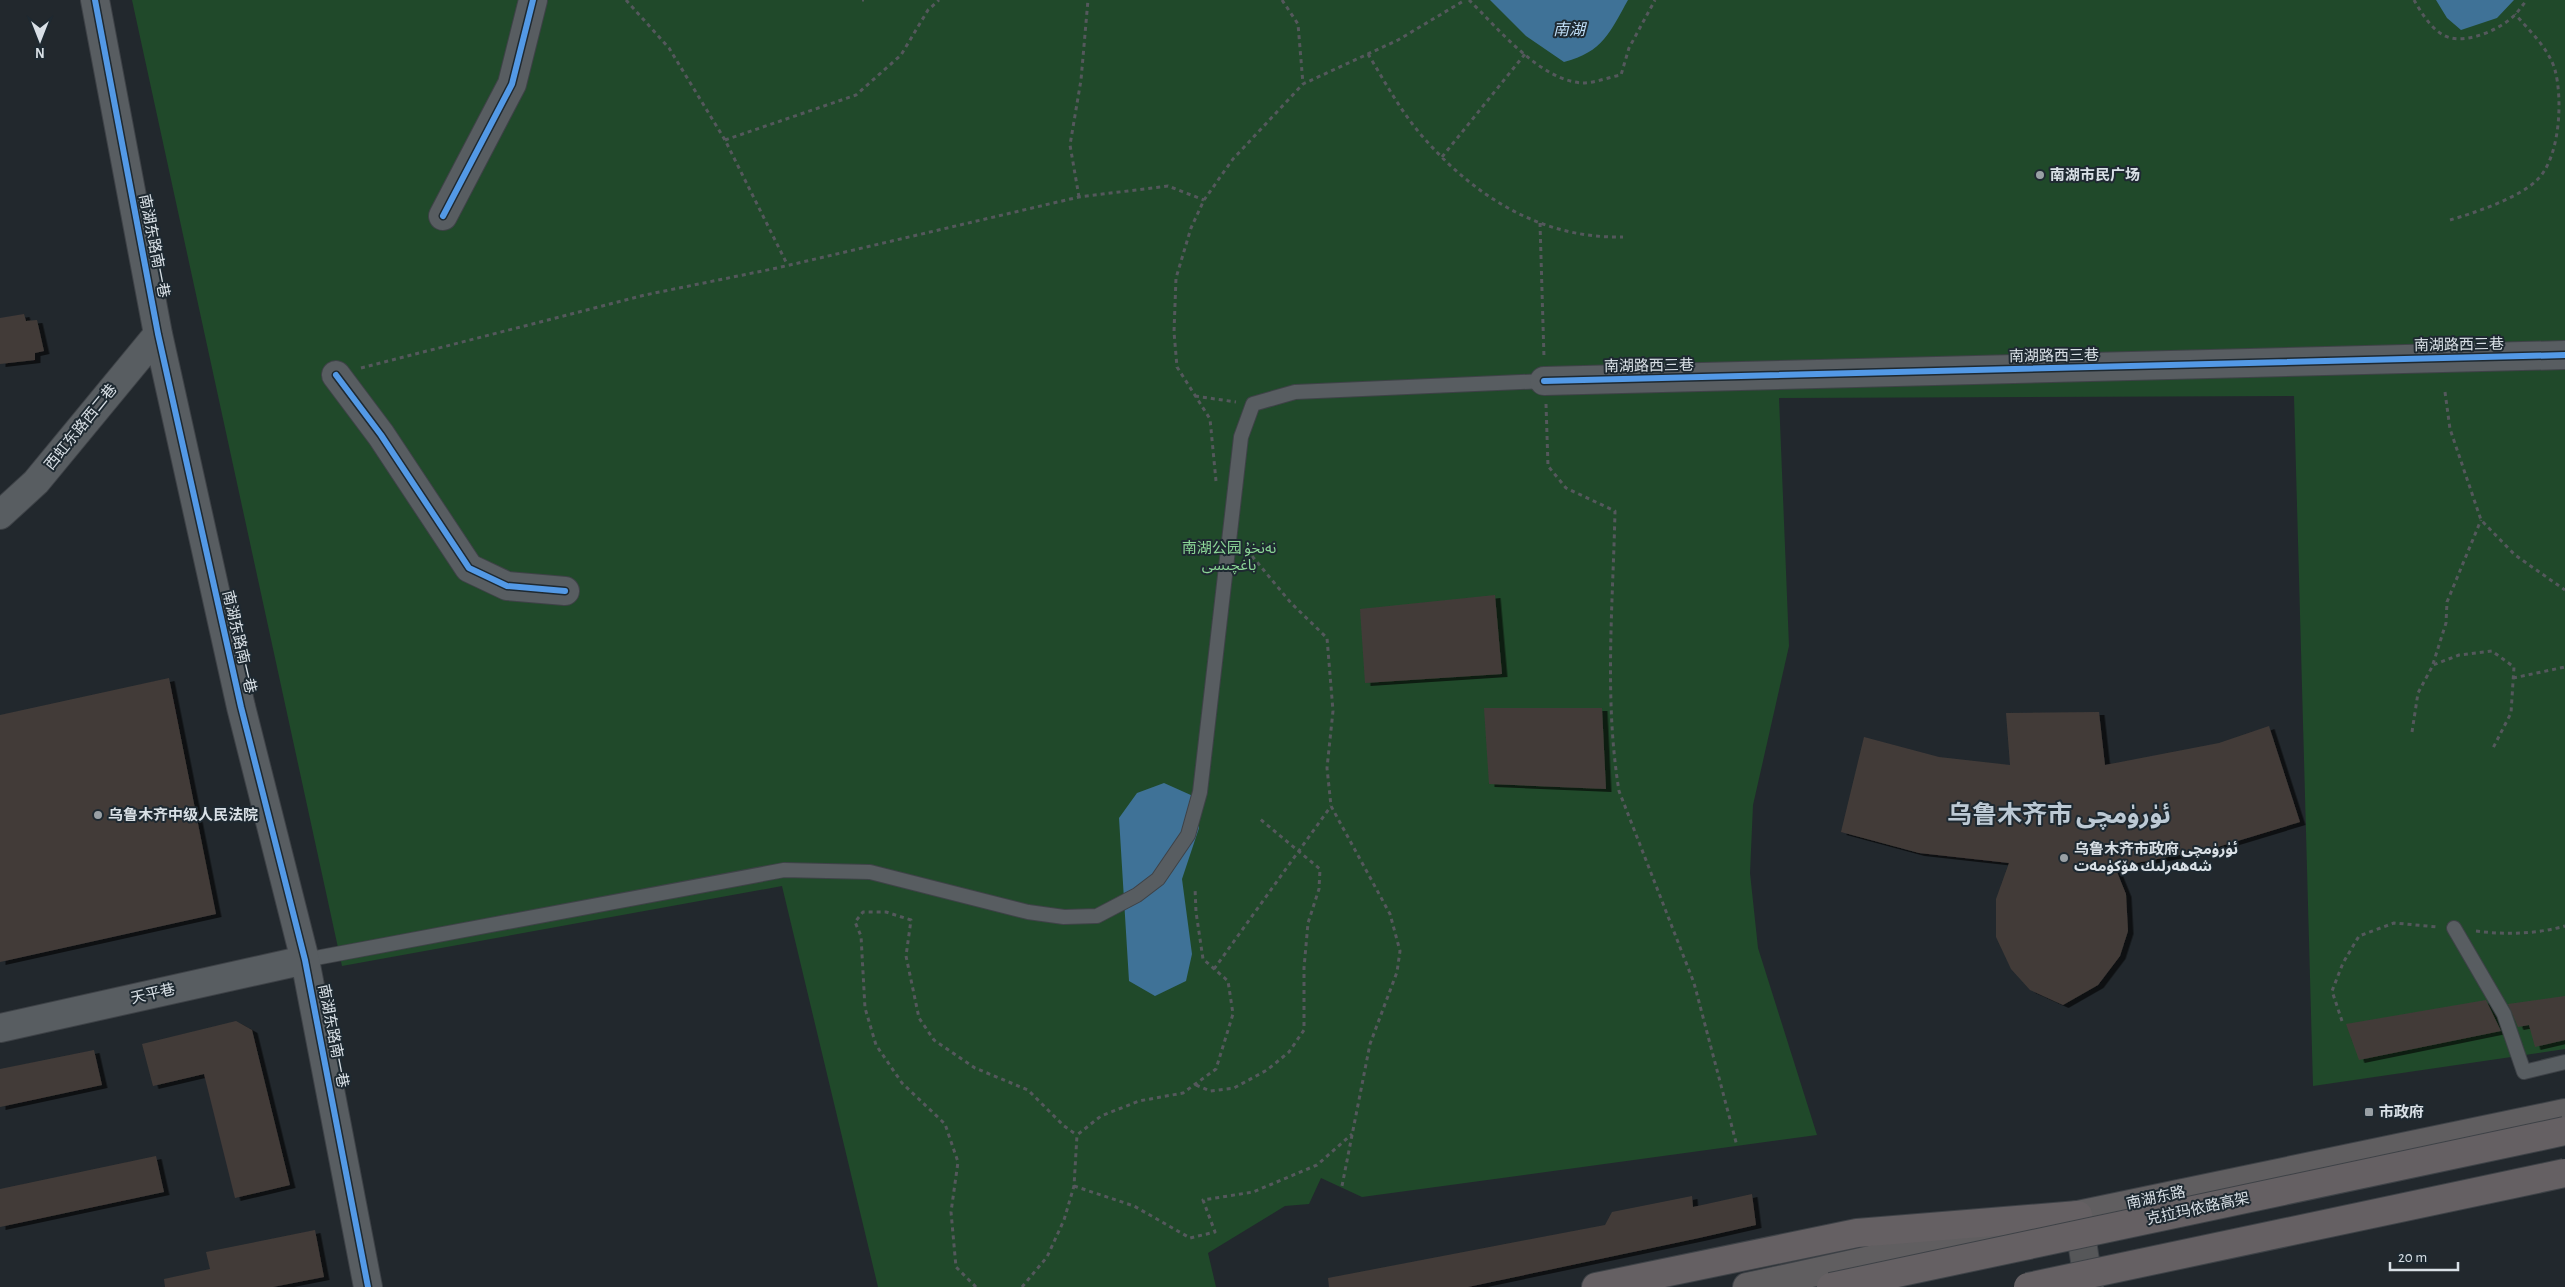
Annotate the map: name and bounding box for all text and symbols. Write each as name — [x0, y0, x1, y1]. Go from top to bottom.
north arrow — [15, 15, 65, 65]
water label: 南湖 — [1553, 21, 1588, 38]
text: N — [35, 45, 45, 59]
place label: 南湖市民广场 — [2050, 167, 2140, 183]
marker: 南湖市民广场 — [2034, 169, 2046, 181]
street label: 南湖东路南一巷 — [137, 193, 172, 299]
street label: 南湖路西三巷 — [2414, 336, 2504, 353]
street label: 南湖路西三巷 — [2009, 347, 2099, 364]
street label: 南湖路西三巷 — [1604, 357, 1694, 374]
street label: 西虹东路西二巷 — [41, 381, 120, 473]
park label: 南湖公园 نەنخۇ باغچىسى — [1182, 540, 1276, 575]
street label: 南湖东路南一巷 — [220, 589, 259, 695]
district label: 乌鲁木齐市 ئۈرۈمچى — [1947, 801, 2171, 830]
place label: 乌鲁木齐中级人民法院 — [108, 806, 258, 823]
marker: 乌鲁木齐中级人民法院 — [92, 809, 104, 821]
place label: 乌鲁木齐市政府 ئۈرۈمچى شەھەرلىك ھۆكۈمەت — [2074, 840, 2238, 875]
marker: 乌鲁木齐市政府 ئۈرۈمچى شەھەرلىك ھۆكۈمەت — [2058, 852, 2070, 864]
street label: 天平巷 — [129, 981, 177, 1006]
street label: 南湖东路南一巷 — [316, 983, 351, 1089]
place label: 市政府 — [2379, 1104, 2424, 1120]
marker: 市政府 — [2363, 1106, 2375, 1118]
street label: 南湖东路 — [2125, 1183, 2187, 1212]
street label: 克拉玛依路高架 — [2145, 1189, 2251, 1227]
scale bar — [2390, 1240, 2458, 1272]
text: 20 m — [2398, 1250, 2427, 1265]

